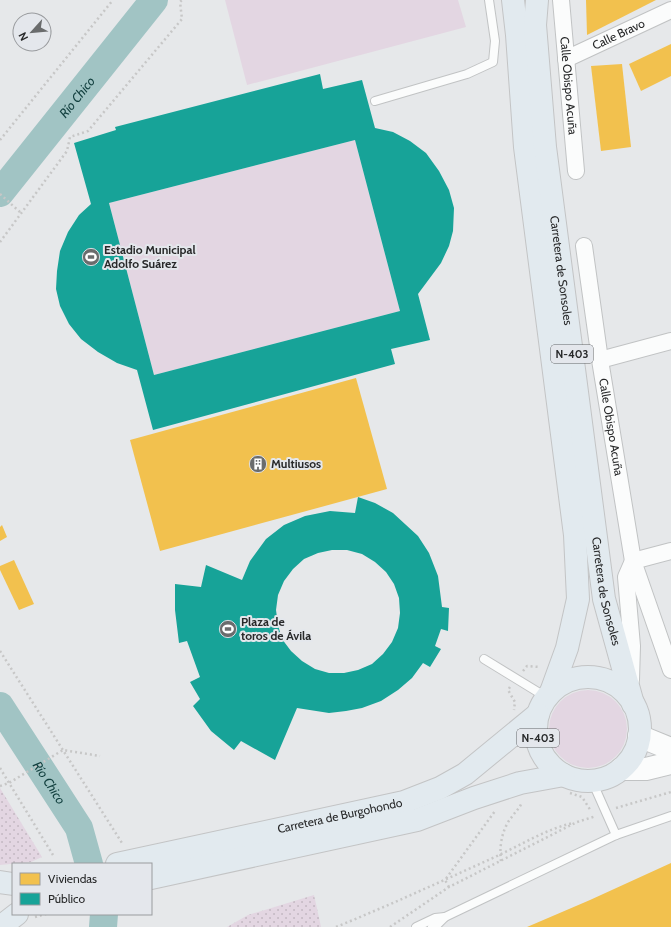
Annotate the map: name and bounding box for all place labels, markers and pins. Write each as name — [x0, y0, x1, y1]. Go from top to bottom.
place label: Estadio Municipal Adolfo Suárez — [104, 242, 196, 271]
sports icon: Estadio Municipal Adolfo Suárez — [81, 247, 101, 267]
building icon: Multiusos — [248, 454, 268, 474]
place label: Multiusos — [271, 456, 321, 471]
place label: Plaza de toros de Ávila — [241, 614, 311, 643]
sports icon: Plaza de toros de Ávila — [218, 619, 238, 639]

